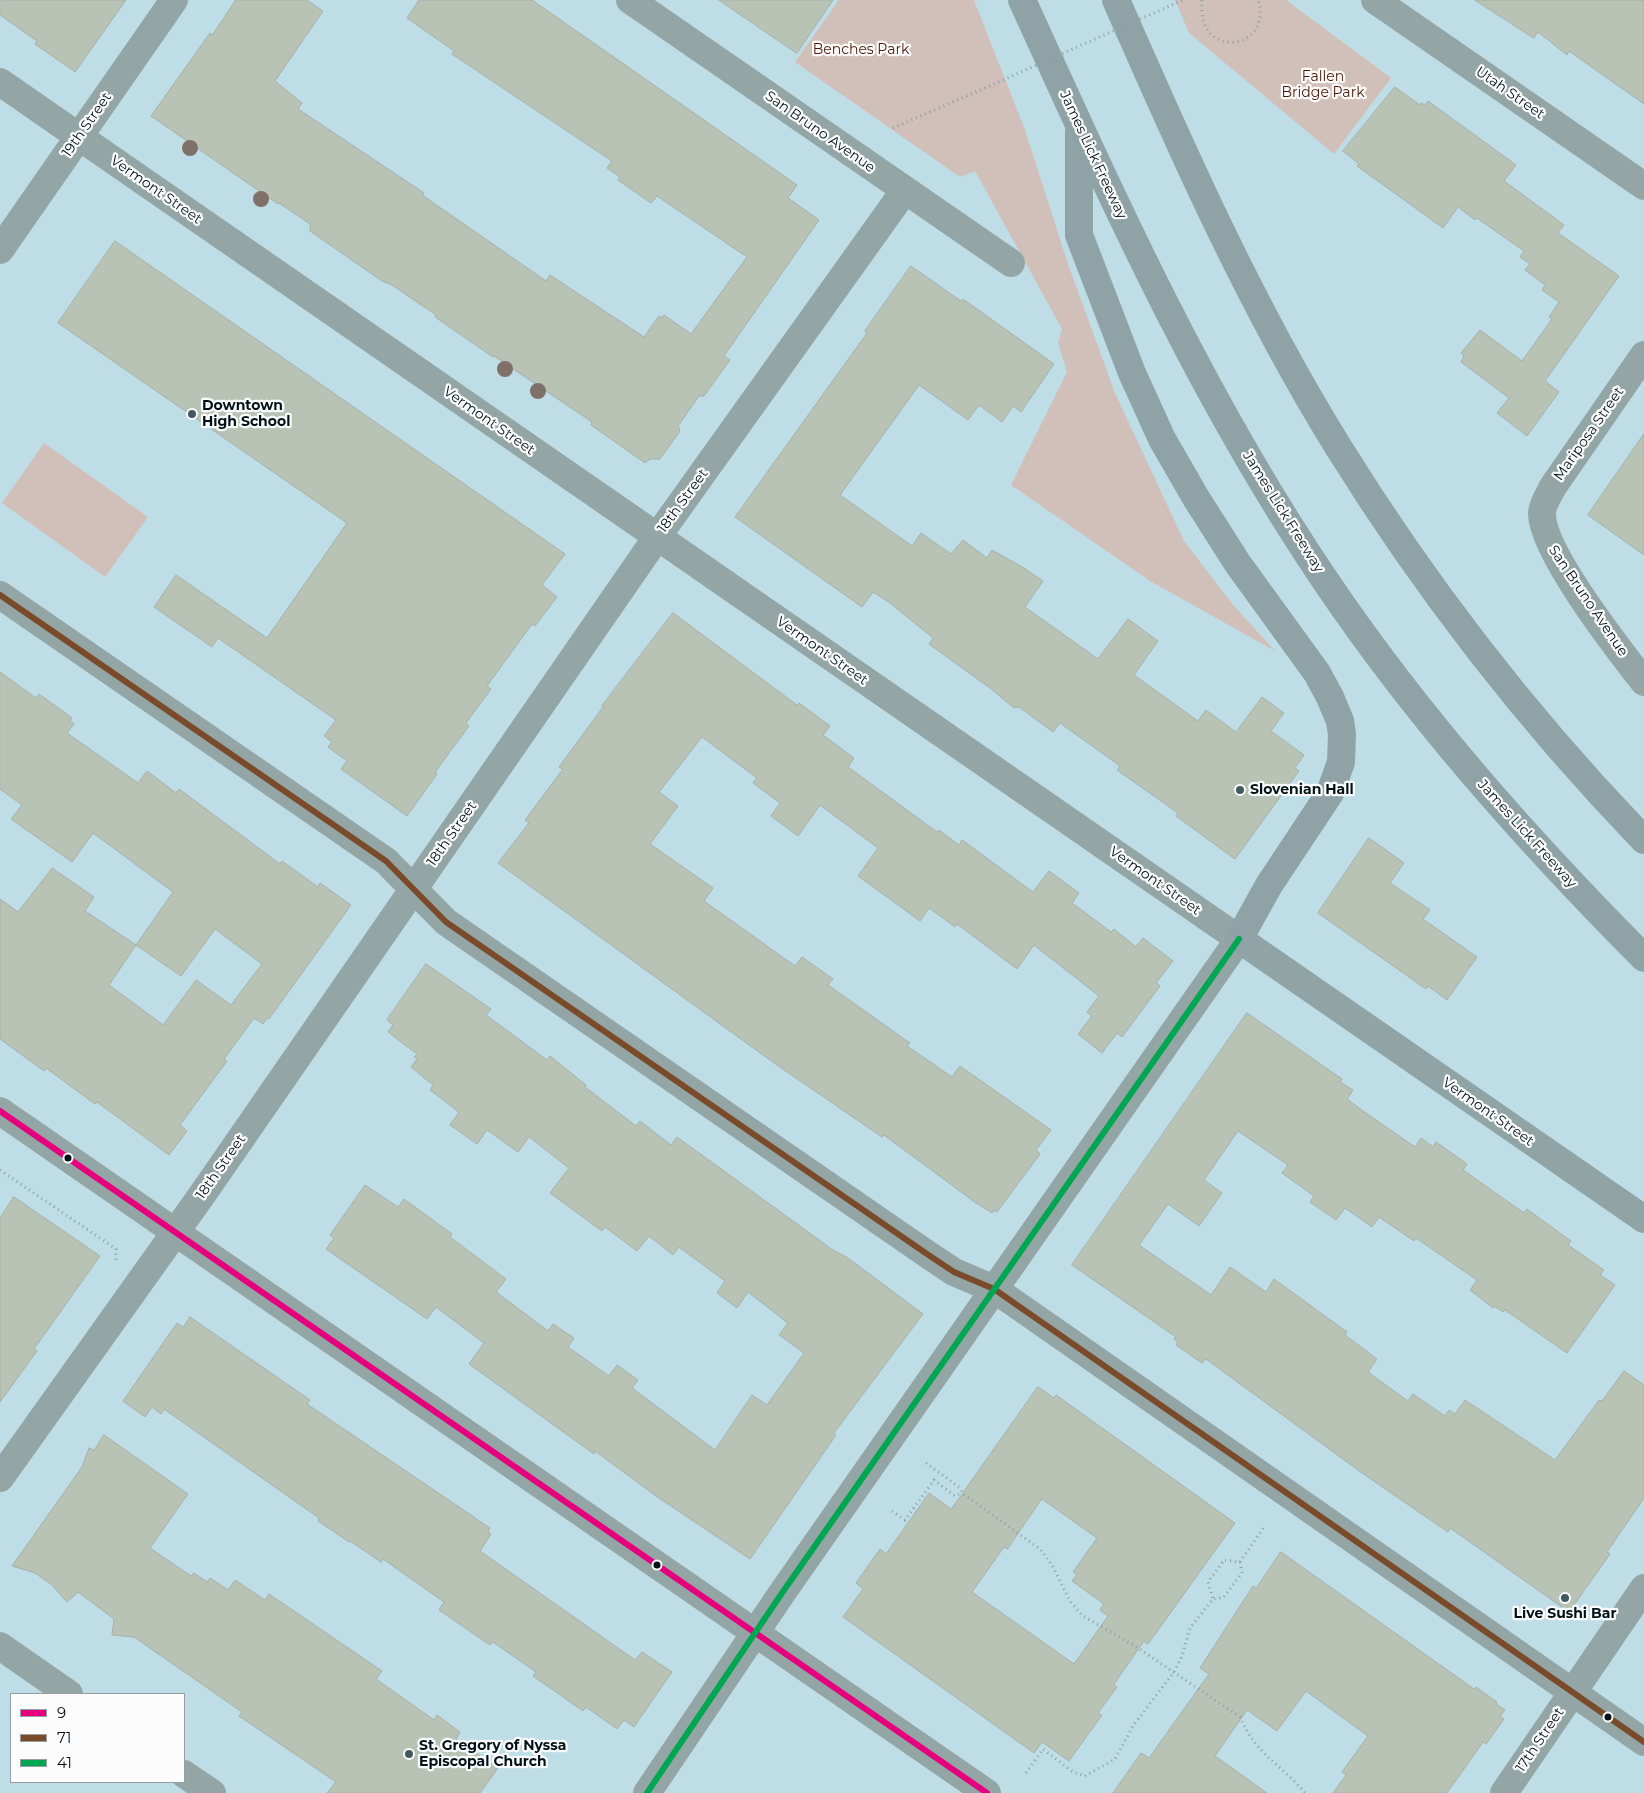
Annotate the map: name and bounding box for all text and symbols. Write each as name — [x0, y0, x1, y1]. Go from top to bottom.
park label: Benches Park — [813, 42, 909, 58]
street label: Utah Street — [1472, 63, 1548, 123]
park label: Fallen Bridge Park — [1281, 69, 1365, 102]
street label: San Bruno Avenue — [762, 88, 878, 176]
street label: James Lick Freeway — [1056, 88, 1130, 222]
street label: 19th Street — [59, 90, 115, 160]
street label: Vermont Street — [107, 152, 205, 228]
street label: Vermont Street — [440, 383, 538, 459]
street label: Mariposa Street — [1550, 384, 1628, 484]
place label: Downtown High School — [202, 398, 290, 431]
marker: Downtown High School — [186, 408, 198, 420]
street label: James Lick Freeway — [1239, 448, 1327, 576]
street label: 18th Street — [654, 466, 712, 536]
street label: San Bruno Avenue — [1545, 542, 1631, 660]
street label: Vermont Street — [773, 613, 871, 689]
street label: James Lick Freeway — [1474, 777, 1580, 891]
place label: Slovenian Hall — [1250, 782, 1354, 798]
marker: Slovenian Hall — [1234, 784, 1246, 796]
street label: 18th Street — [424, 798, 480, 870]
street label: Vermont Street — [1106, 843, 1204, 919]
street label: Vermont Street — [1439, 1074, 1537, 1150]
street label: 18th Street — [193, 1131, 249, 1203]
unlabelled marker — [63, 1153, 73, 1163]
unlabelled marker — [652, 1560, 662, 1570]
marker: Live Sushi Bar — [1559, 1592, 1571, 1604]
place label: Live Sushi Bar — [1514, 1606, 1616, 1622]
legend — [10, 1693, 185, 1783]
text: 9 — [57, 1703, 66, 1722]
street label: 17th Street — [1512, 1705, 1568, 1775]
unlabelled marker — [1603, 1712, 1613, 1722]
text: 71 — [57, 1728, 71, 1747]
place label: St. Gregory of Nyssa Episcopal Church — [419, 1738, 566, 1770]
marker: St. Gregory of Nyssa Episcopal Church — [403, 1748, 415, 1760]
text: 41 — [57, 1753, 72, 1772]

